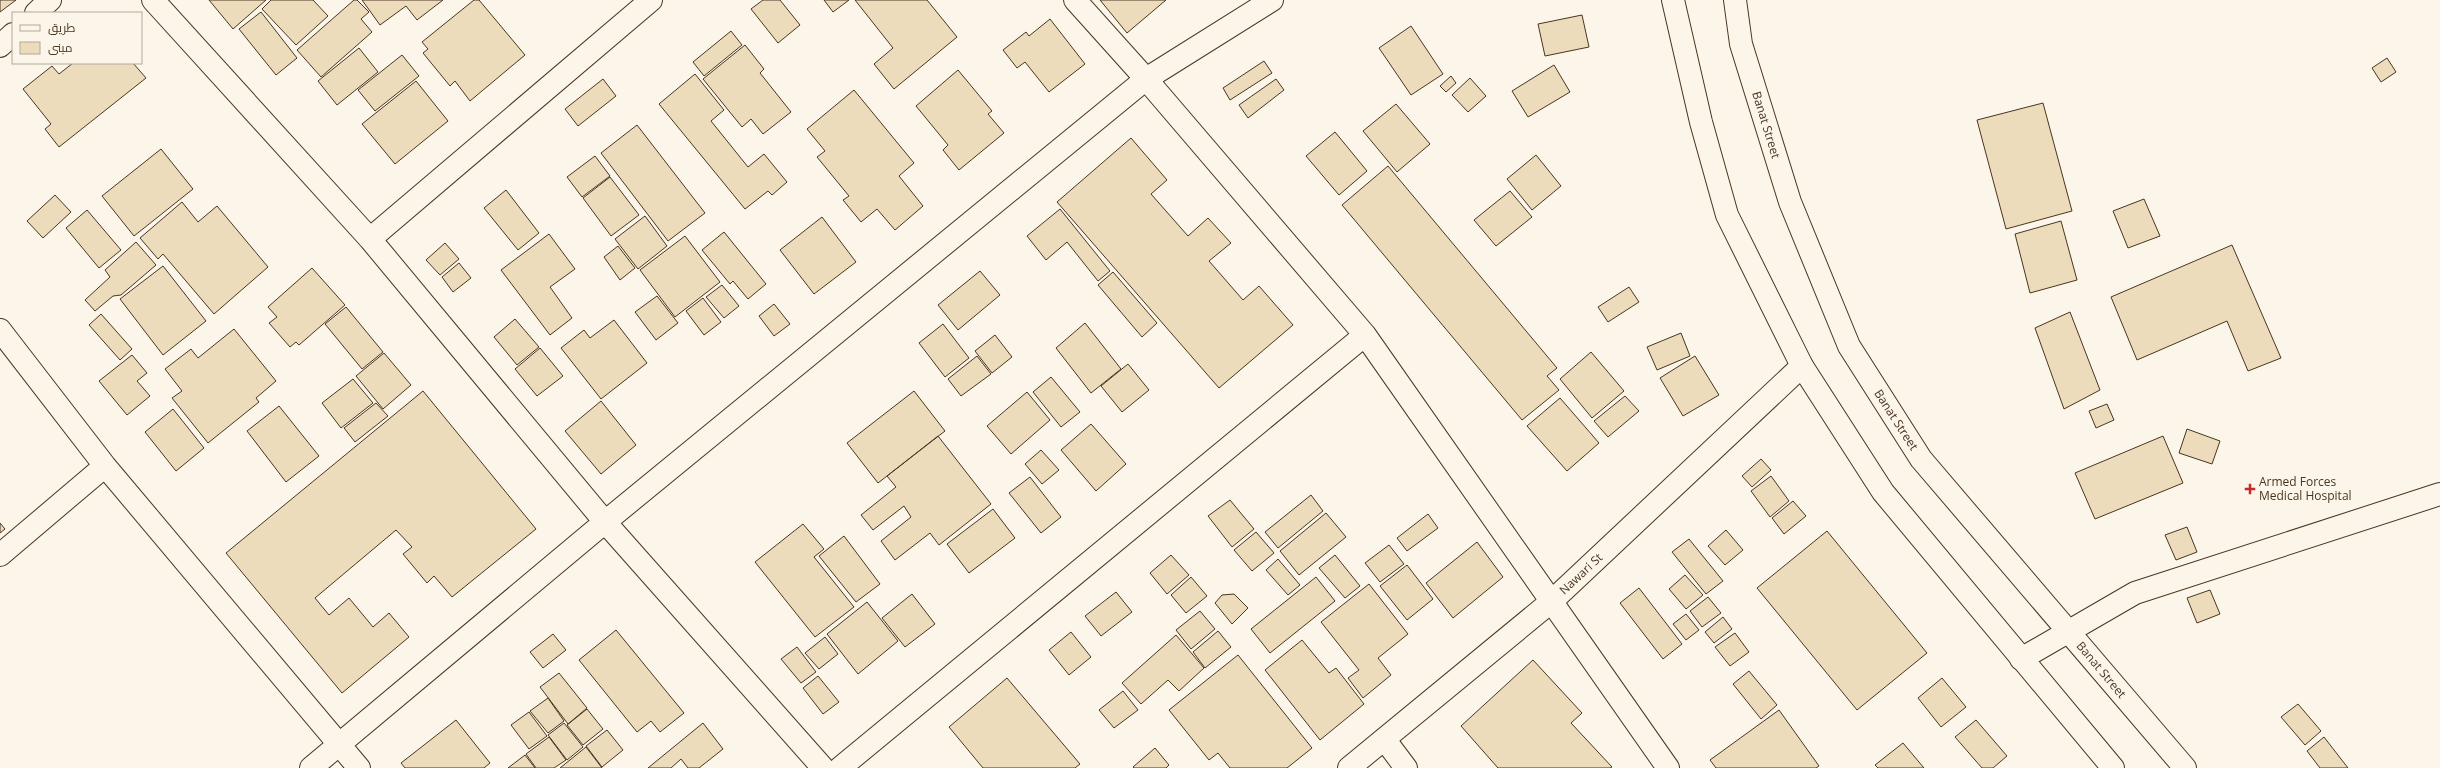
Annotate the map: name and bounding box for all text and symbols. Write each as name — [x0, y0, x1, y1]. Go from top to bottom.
legend — [12, 12, 142, 64]
text: طريق — [48, 19, 76, 36]
text: مبنى — [48, 39, 73, 56]
street label: Banat Street — [1748, 89, 1785, 161]
street label: Banat Street — [1870, 386, 1922, 453]
place label: Armed Forces Medical Hospital — [2259, 473, 2352, 504]
marker: Armed Forces Medical Hospital — [2244, 483, 2256, 495]
street label: Nawari St — [1555, 549, 1606, 598]
street label: Banat Street — [2073, 638, 2130, 702]

